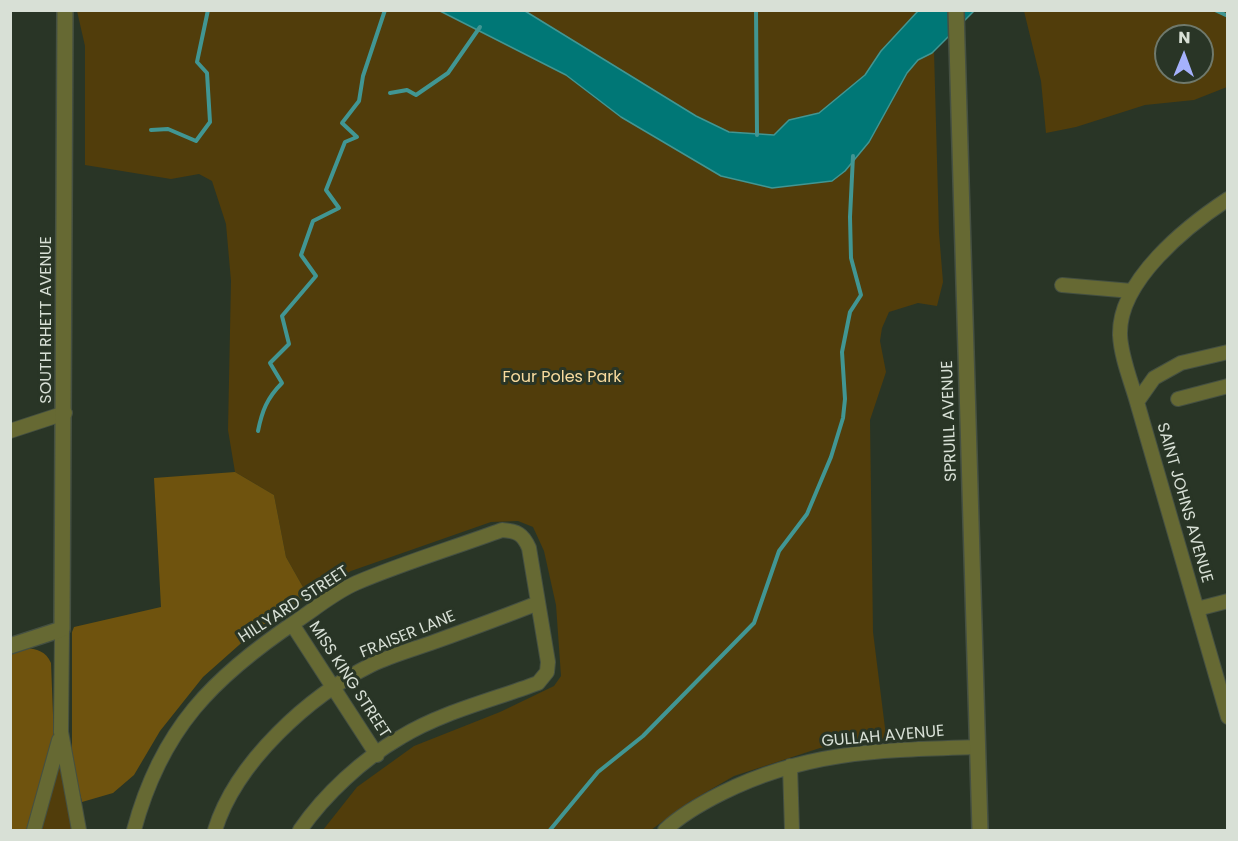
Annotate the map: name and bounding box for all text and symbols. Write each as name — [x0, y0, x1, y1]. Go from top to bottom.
north arrow — [1154, 24, 1214, 84]
text: N — [1178, 26, 1191, 49]
street label: SOUTH RHETT AVENUE — [37, 236, 57, 404]
street label: SPRUILL AVENUE — [938, 360, 962, 482]
park label: Four Poles Park — [502, 368, 622, 388]
street label: SAINT JOHNS AVENUE — [1152, 421, 1216, 585]
street label: HILLYARD STREET — [235, 562, 353, 648]
street label: FRAISER LANE — [357, 607, 459, 663]
street label: MISS KING STREET — [304, 618, 394, 742]
street label: GULLAH AVENUE — [821, 722, 945, 752]

